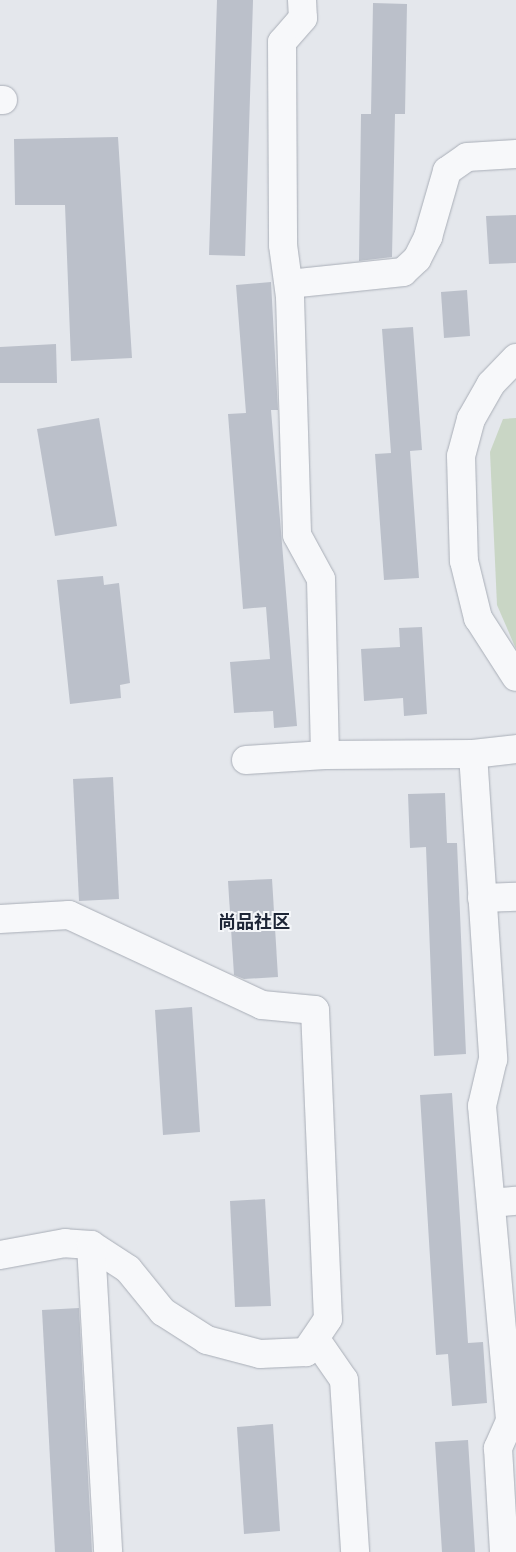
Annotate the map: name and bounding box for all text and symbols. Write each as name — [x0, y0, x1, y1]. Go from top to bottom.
district label: 尚品社区 — [218, 911, 290, 933]

